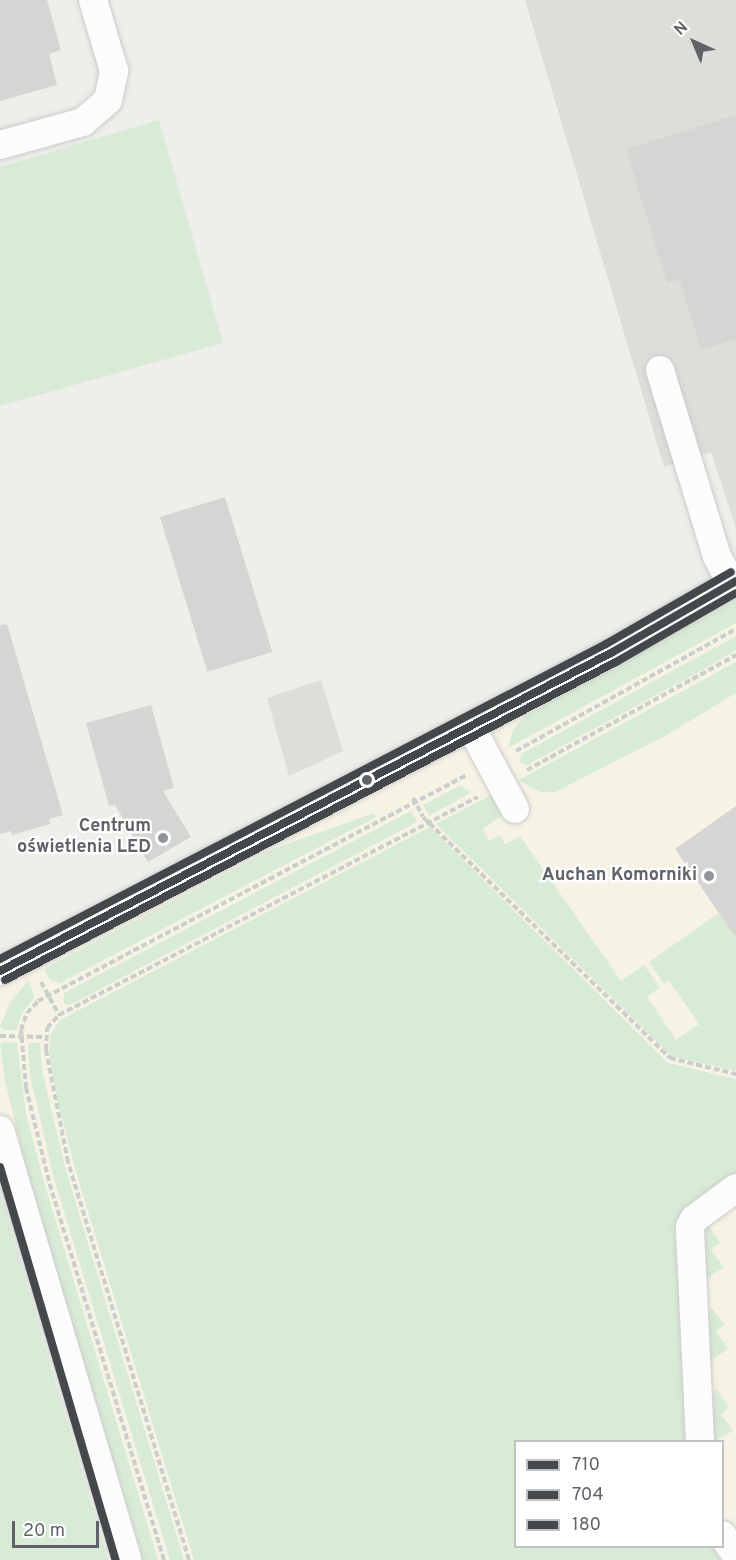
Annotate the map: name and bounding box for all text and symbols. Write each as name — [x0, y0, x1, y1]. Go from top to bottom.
north arrow — [664, 12, 724, 72]
text: N — [670, 18, 693, 40]
unlabelled marker — [361, 774, 373, 786]
place label: Centrum oświetlenia LED — [17, 817, 151, 860]
marker: Centrum oświetlenia LED — [156, 831, 170, 845]
place label: Auchan Komorniki — [542, 865, 697, 887]
marker: Auchan Komorniki — [702, 869, 716, 883]
legend — [514, 1440, 724, 1548]
text: 710 — [572, 1454, 600, 1477]
text: 704 — [572, 1484, 604, 1507]
scale bar — [15, 1509, 102, 1547]
text: 180 — [572, 1514, 601, 1537]
text: 20 m — [23, 1520, 65, 1543]

